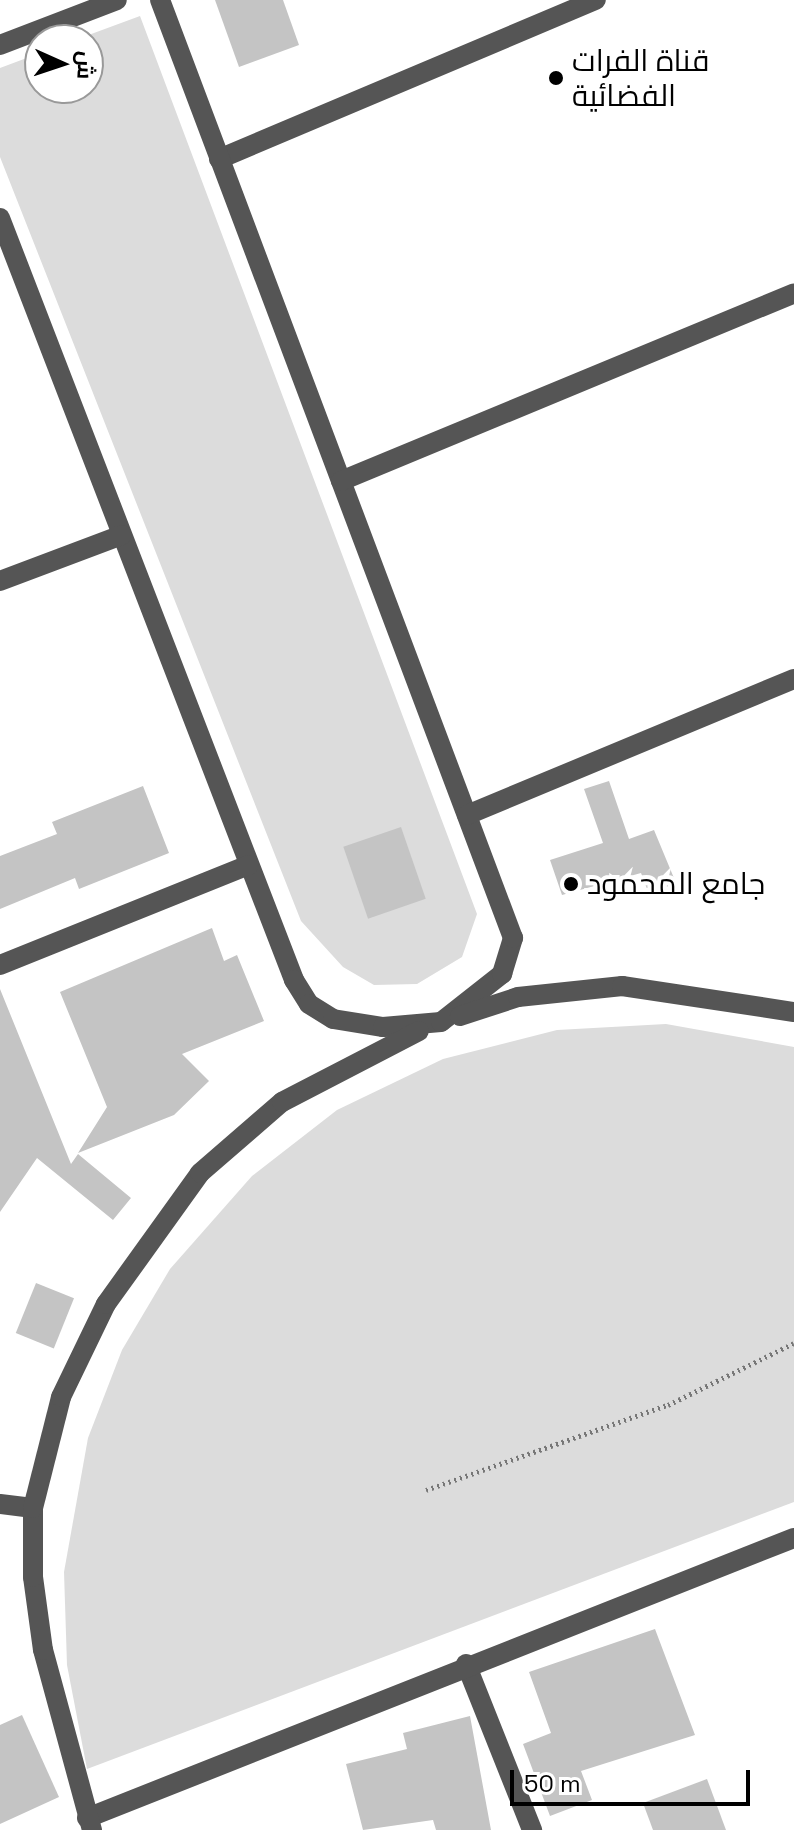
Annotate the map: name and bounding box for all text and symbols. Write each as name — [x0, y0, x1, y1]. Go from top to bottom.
north arrow — [24, 24, 104, 104]
place label: قناة الفرات الفضائية — [572, 43, 709, 114]
text: ش — [71, 50, 101, 80]
marker: قناة الفرات الفضائية — [547, 69, 565, 87]
place label: جامع المحمود — [587, 866, 765, 902]
marker: جامع المحمود — [562, 875, 580, 893]
scale bar — [514, 1754, 754, 1804]
text: 50 m — [524, 1768, 581, 1799]

